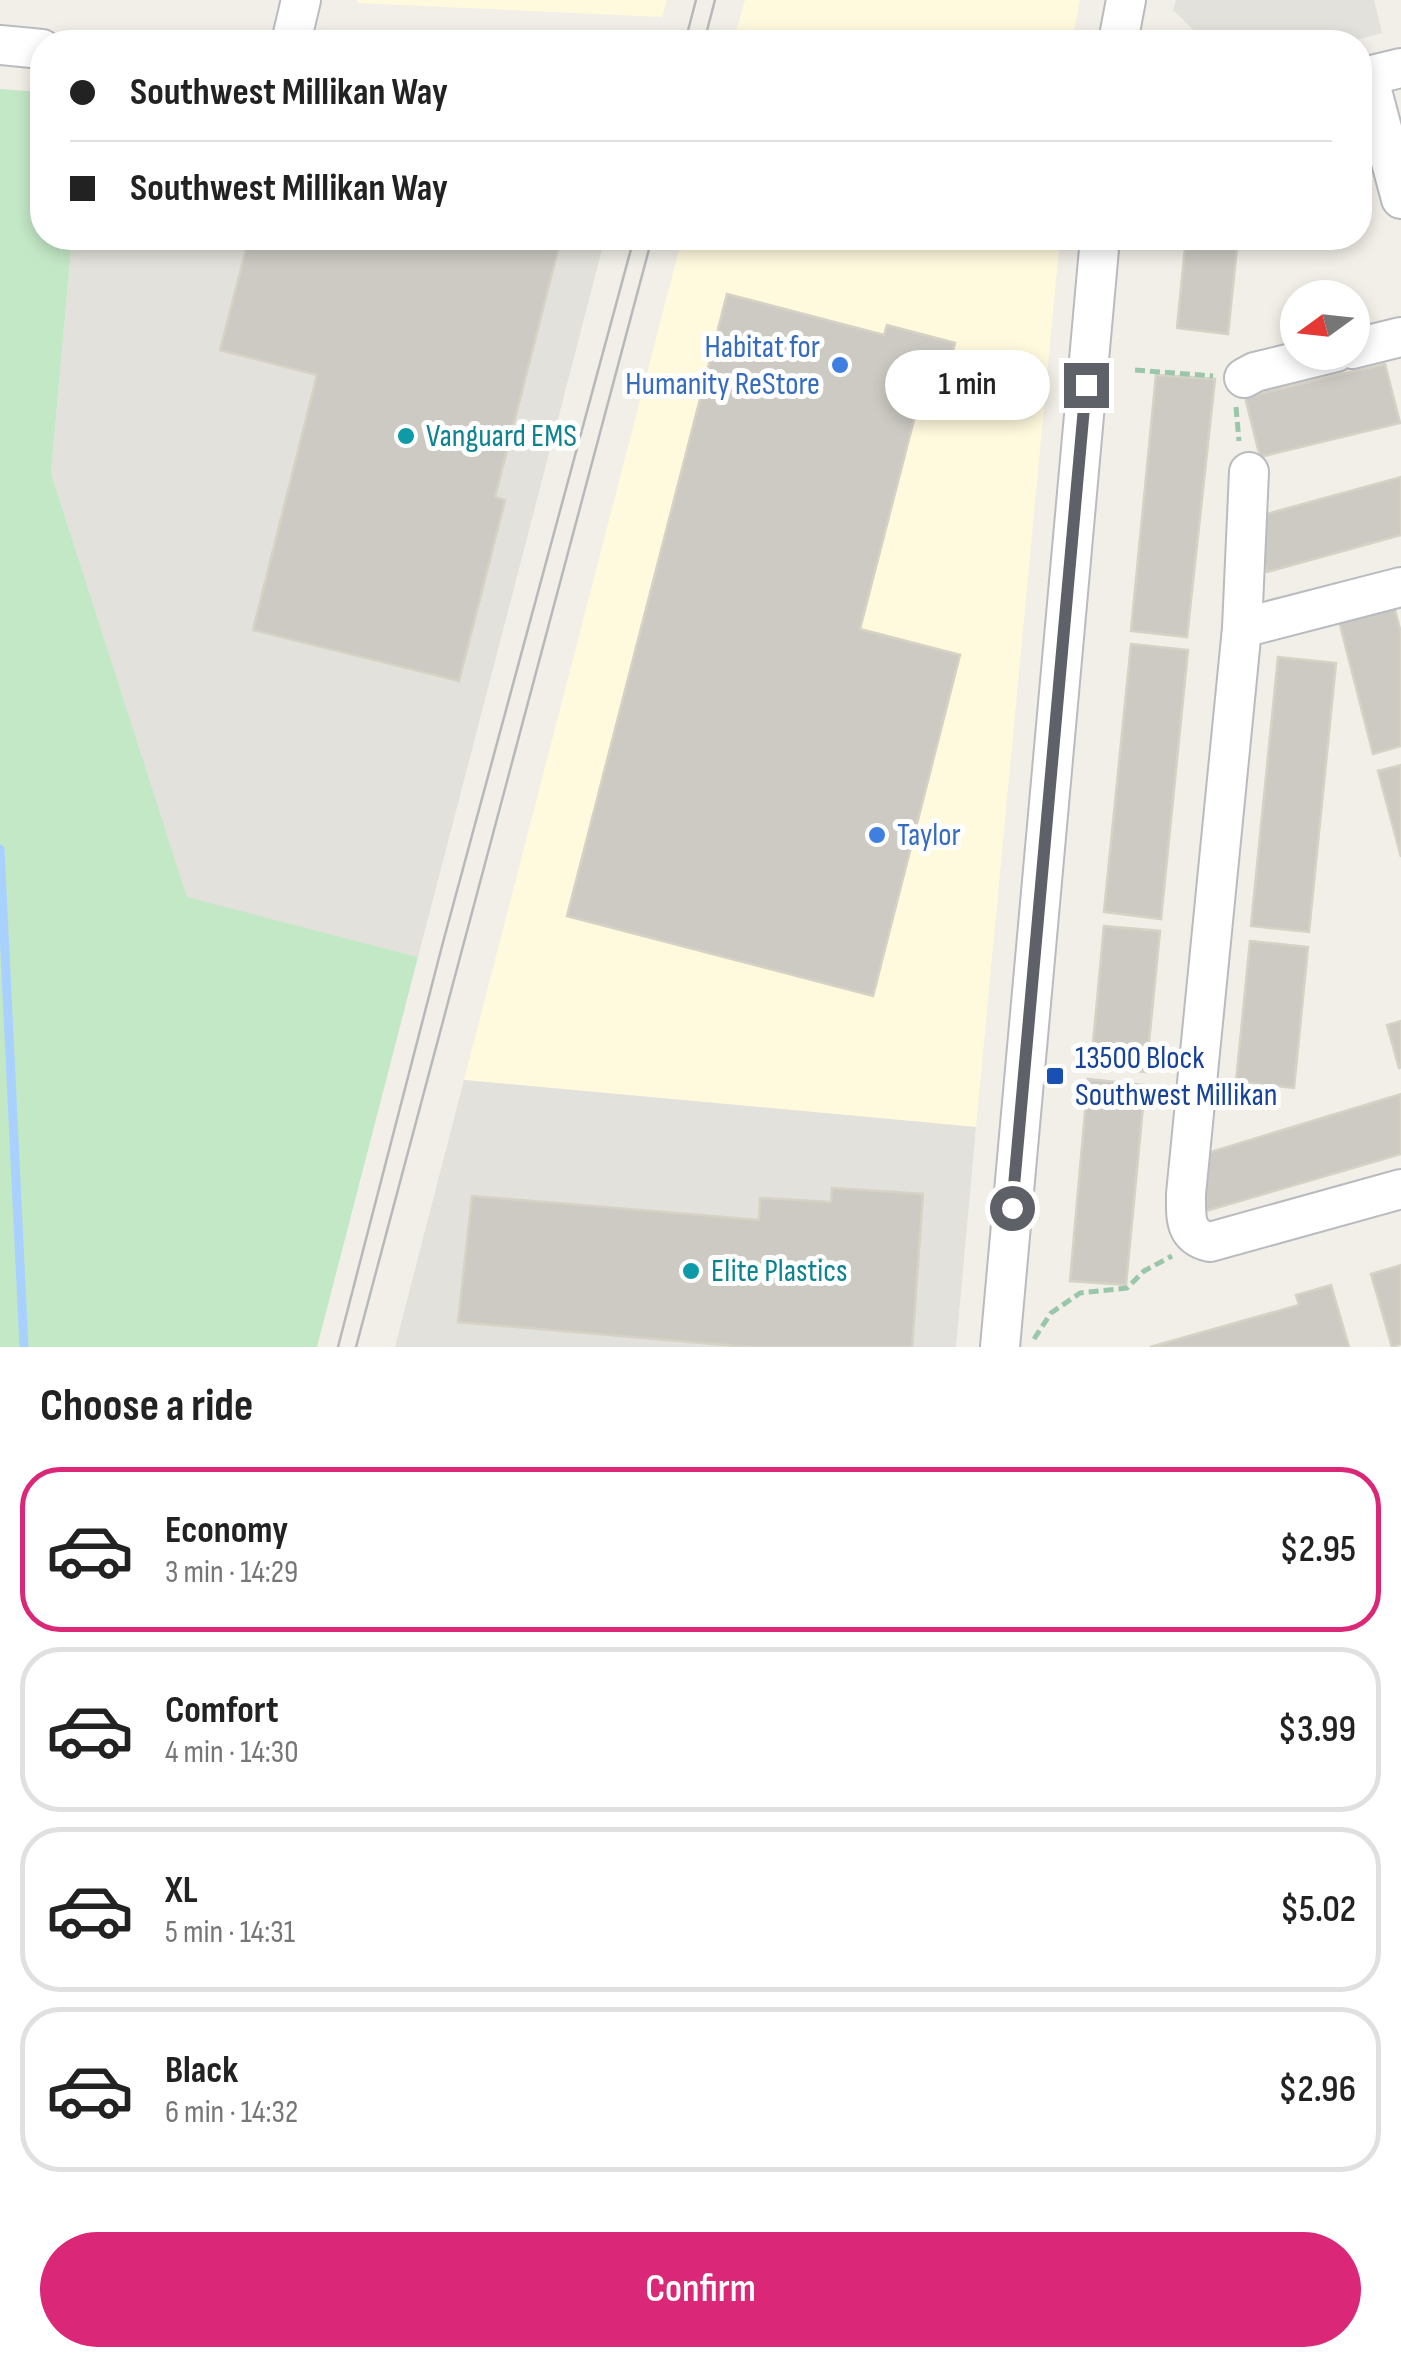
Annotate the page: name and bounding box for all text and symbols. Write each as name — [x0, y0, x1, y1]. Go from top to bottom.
text: Southwest Millikan Way — [130, 70, 448, 115]
text: Southwest Millikan Way — [130, 166, 448, 211]
north arrow — [1280, 280, 1370, 370]
map controls — [1280, 280, 1370, 370]
place label: Habitat for Humanity ReStore — [625, 328, 820, 404]
callout: 1 min — [886, 350, 1051, 420]
marker: Habitat for Humanity ReStore — [829, 354, 851, 376]
route end — [1064, 363, 1109, 408]
text: 1 min — [938, 365, 997, 404]
place label: Vanguard EMS — [426, 417, 577, 456]
marker: Vanguard EMS — [395, 425, 417, 447]
place label: Taylor — [897, 816, 961, 855]
marker: Taylor — [866, 824, 888, 846]
place label: 13500 Block Southwest Millikan — [1075, 1039, 1278, 1115]
marker: 13500 Block Southwest Millikan — [1044, 1065, 1066, 1087]
route start — [990, 1186, 1035, 1231]
place label: Elite Plastics — [711, 1252, 847, 1291]
marker: Elite Plastics — [680, 1260, 702, 1282]
text: Choose a ride — [40, 1379, 253, 1434]
icon: car — [45, 1505, 135, 1595]
text: Economy — [165, 1508, 288, 1553]
text: $2.95 — [1280, 1527, 1356, 1572]
text: 3 min · 14:29 — [165, 1553, 298, 1592]
icon: car — [45, 1685, 135, 1775]
text: Comfort — [165, 1688, 279, 1733]
text: $3.99 — [1278, 1707, 1356, 1752]
text: 4 min · 14:30 — [165, 1733, 299, 1772]
icon: car — [45, 1865, 135, 1955]
text: XL — [165, 1868, 198, 1913]
text: $5.02 — [1280, 1887, 1356, 1932]
text: 5 min · 14:31 — [165, 1913, 295, 1952]
icon: car — [45, 2045, 135, 2135]
text: Black — [165, 2048, 238, 2093]
text: $2.96 — [1278, 2067, 1356, 2112]
text: 6 min · 14:32 — [165, 2093, 298, 2132]
button: Confirm — [40, 2232, 1361, 2347]

